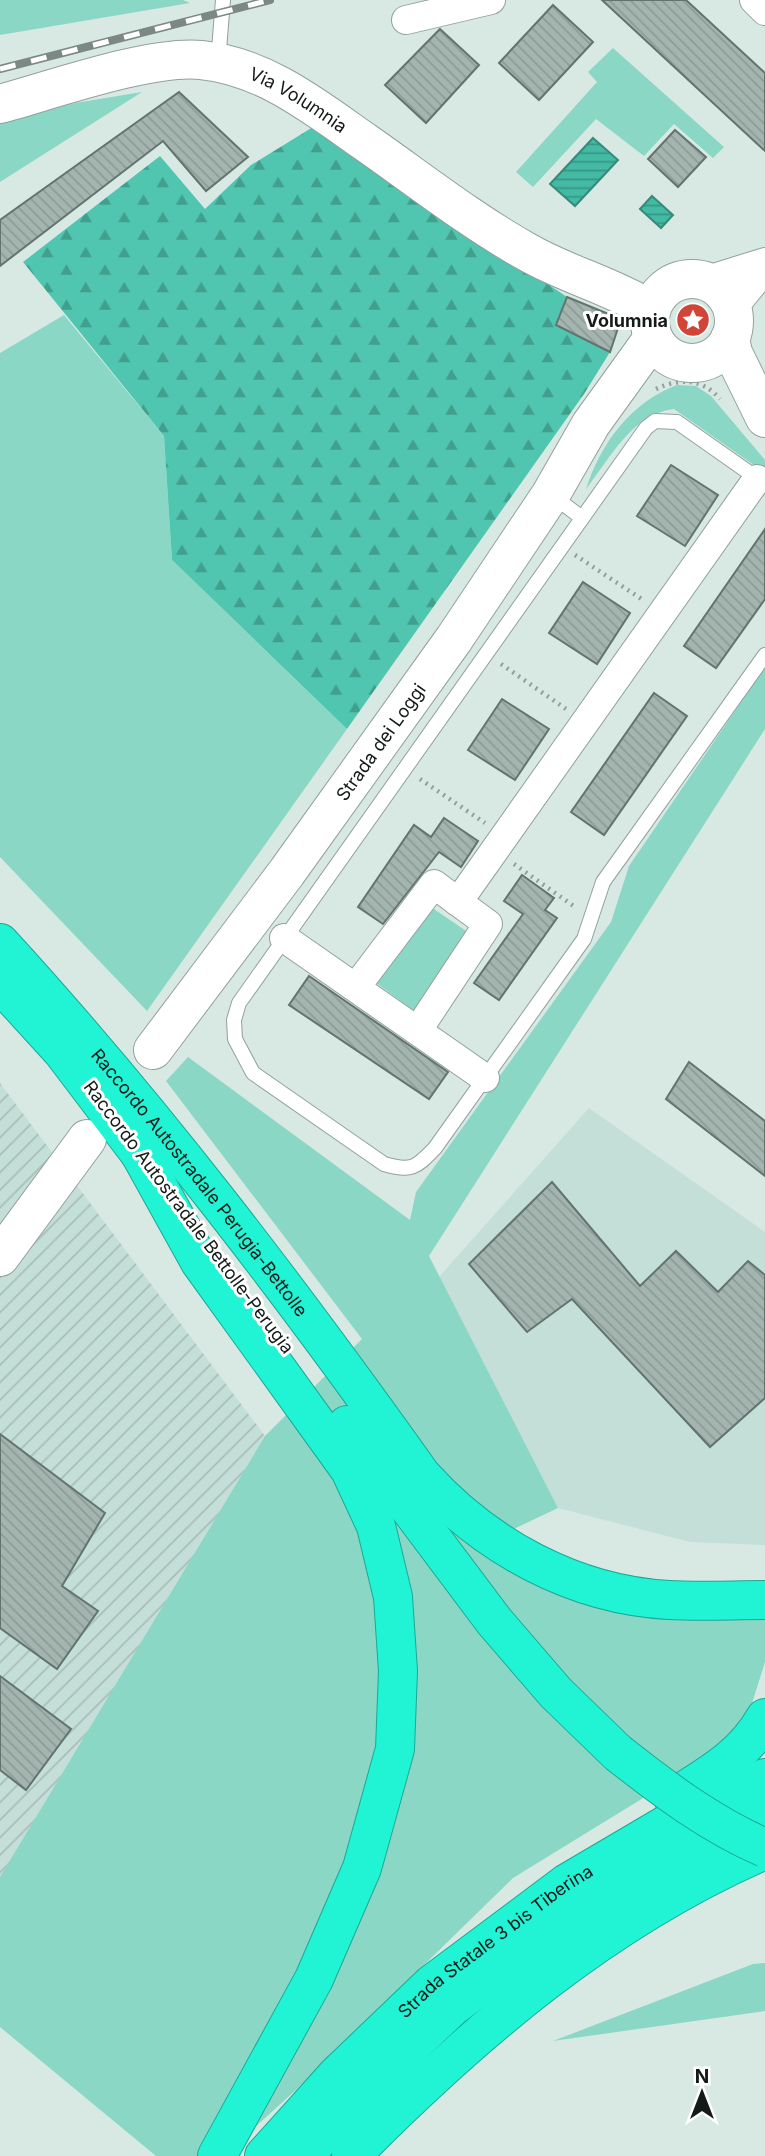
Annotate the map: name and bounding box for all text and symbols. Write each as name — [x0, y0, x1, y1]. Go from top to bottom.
street label: Via Volumnia — [247, 62, 351, 137]
place icon: Volumnia — [674, 301, 712, 339]
place label: Volumnia — [586, 310, 668, 331]
street label: Strada dei Loggi — [331, 679, 429, 804]
street label: Raccordo Autostradale Perugia-Bettolle — [87, 1044, 313, 1320]
street label: Raccordo Autostradale Bettolle-Perugia — [80, 1077, 298, 1357]
street label: Strada Statale 3 bis Tiberina — [393, 1860, 596, 2022]
north arrow — [667, 2058, 737, 2128]
text: N — [695, 2065, 709, 2088]

